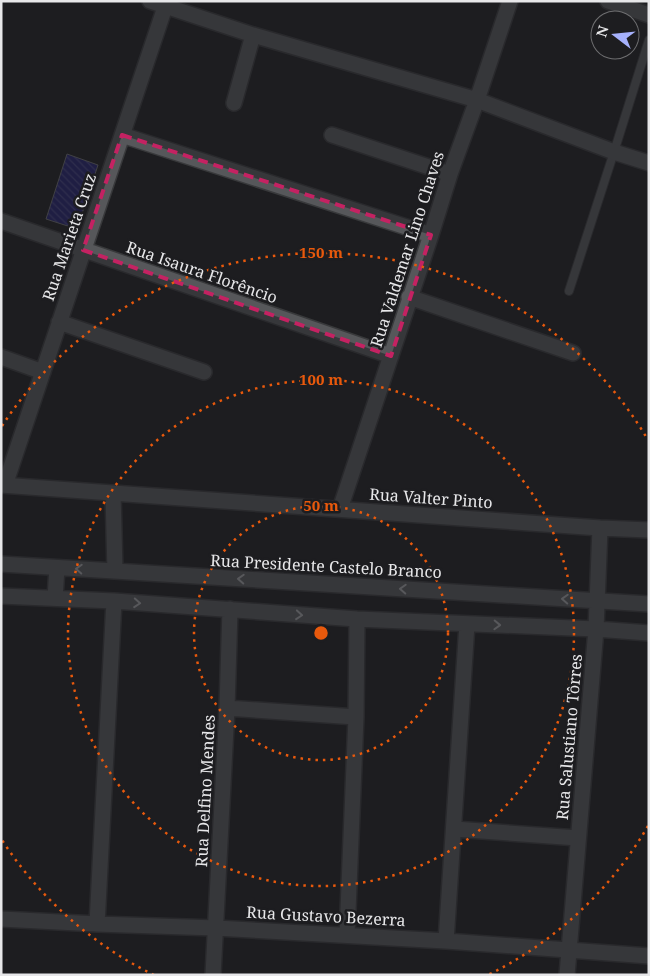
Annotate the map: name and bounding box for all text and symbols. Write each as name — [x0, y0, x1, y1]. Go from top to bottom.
north arrow — [590, 10, 640, 60]
text: N — [591, 23, 613, 39]
street label: Rua Valdemar Lino Chaves — [365, 148, 449, 350]
street label: Rua Marieta Cruz — [37, 170, 101, 304]
street label: Rua Isaura Florêncio — [123, 236, 281, 308]
text: 150 m — [299, 242, 343, 262]
text: 100 m — [299, 369, 343, 389]
street label: Rua Valter Pinto — [369, 483, 493, 513]
text: 50 m — [303, 495, 339, 515]
street label: Rua Presidente Castelo Branco — [210, 549, 442, 583]
one-way arrow — [74, 564, 82, 575]
one-way arrow — [237, 573, 245, 584]
one-way arrow — [399, 583, 407, 594]
one-way arrow — [561, 593, 569, 604]
one-way arrow — [134, 597, 142, 608]
one-way arrow — [296, 609, 304, 620]
one-way arrow — [493, 619, 501, 630]
centre of rings — [312, 624, 330, 642]
street label: Rua Salustiano Tôrres — [551, 653, 587, 821]
street label: Rua Delfino Mendes — [190, 714, 220, 868]
street label: Rua Gustavo Bezerra — [246, 901, 406, 931]

